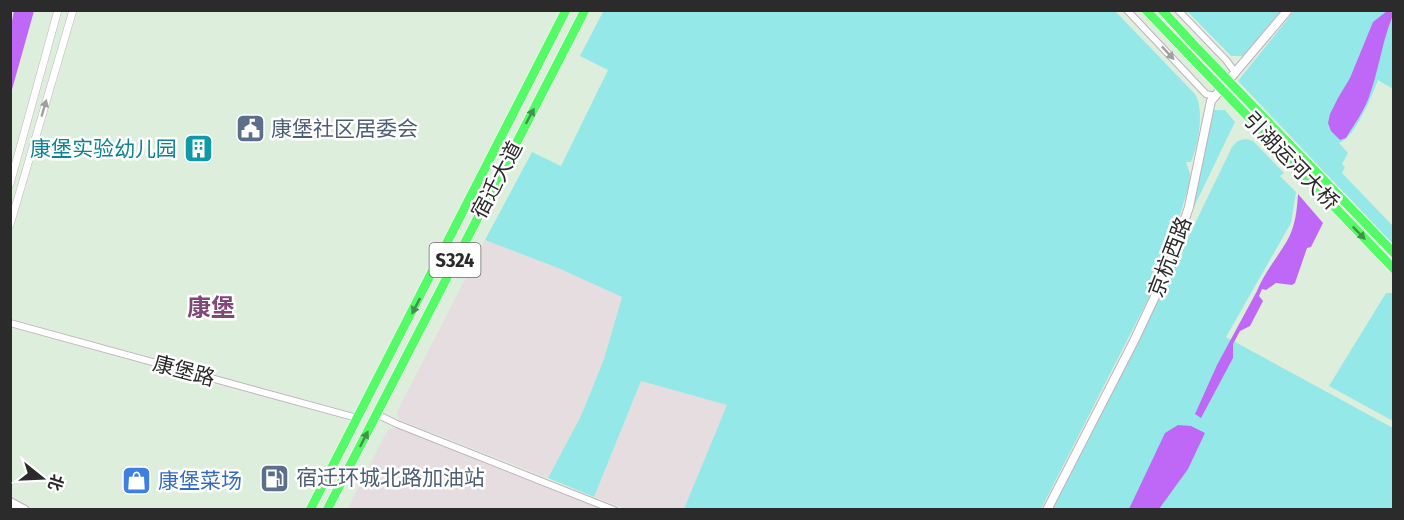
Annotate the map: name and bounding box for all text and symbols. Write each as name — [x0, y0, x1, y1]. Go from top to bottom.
one-way arrow — [1160, 46, 1174, 60]
one-way arrow — [40, 99, 49, 117]
one-way arrow — [525, 107, 535, 124]
street label: 引湖运河大桥 — [1238, 107, 1344, 215]
public building icon: 康堡社区居委会 — [234, 113, 266, 145]
place label: 康堡社区居委会 — [271, 116, 418, 142]
building icon: 康堡实验幼儿园 — [182, 133, 214, 165]
place label: 康堡实验幼儿园 — [30, 136, 177, 162]
street label: 宿迁大道 — [466, 137, 528, 223]
street label: 京杭西路 — [1143, 213, 1197, 301]
one-way arrow — [1352, 225, 1366, 240]
road number: S324 — [430, 243, 480, 277]
district label: 康堡 — [187, 294, 235, 322]
one-way arrow — [411, 297, 420, 314]
street label: 康堡路 — [150, 350, 218, 392]
one-way arrow — [359, 430, 368, 447]
north arrow — [12, 448, 72, 508]
fuel station icon: 宿迁环城北路加油站 — [259, 462, 291, 494]
shop icon: 康堡菜场 — [121, 465, 153, 497]
place label: 宿迁环城北路加油站 — [296, 465, 485, 491]
place label: 康堡菜场 — [158, 468, 242, 494]
text: 北 — [44, 472, 67, 493]

